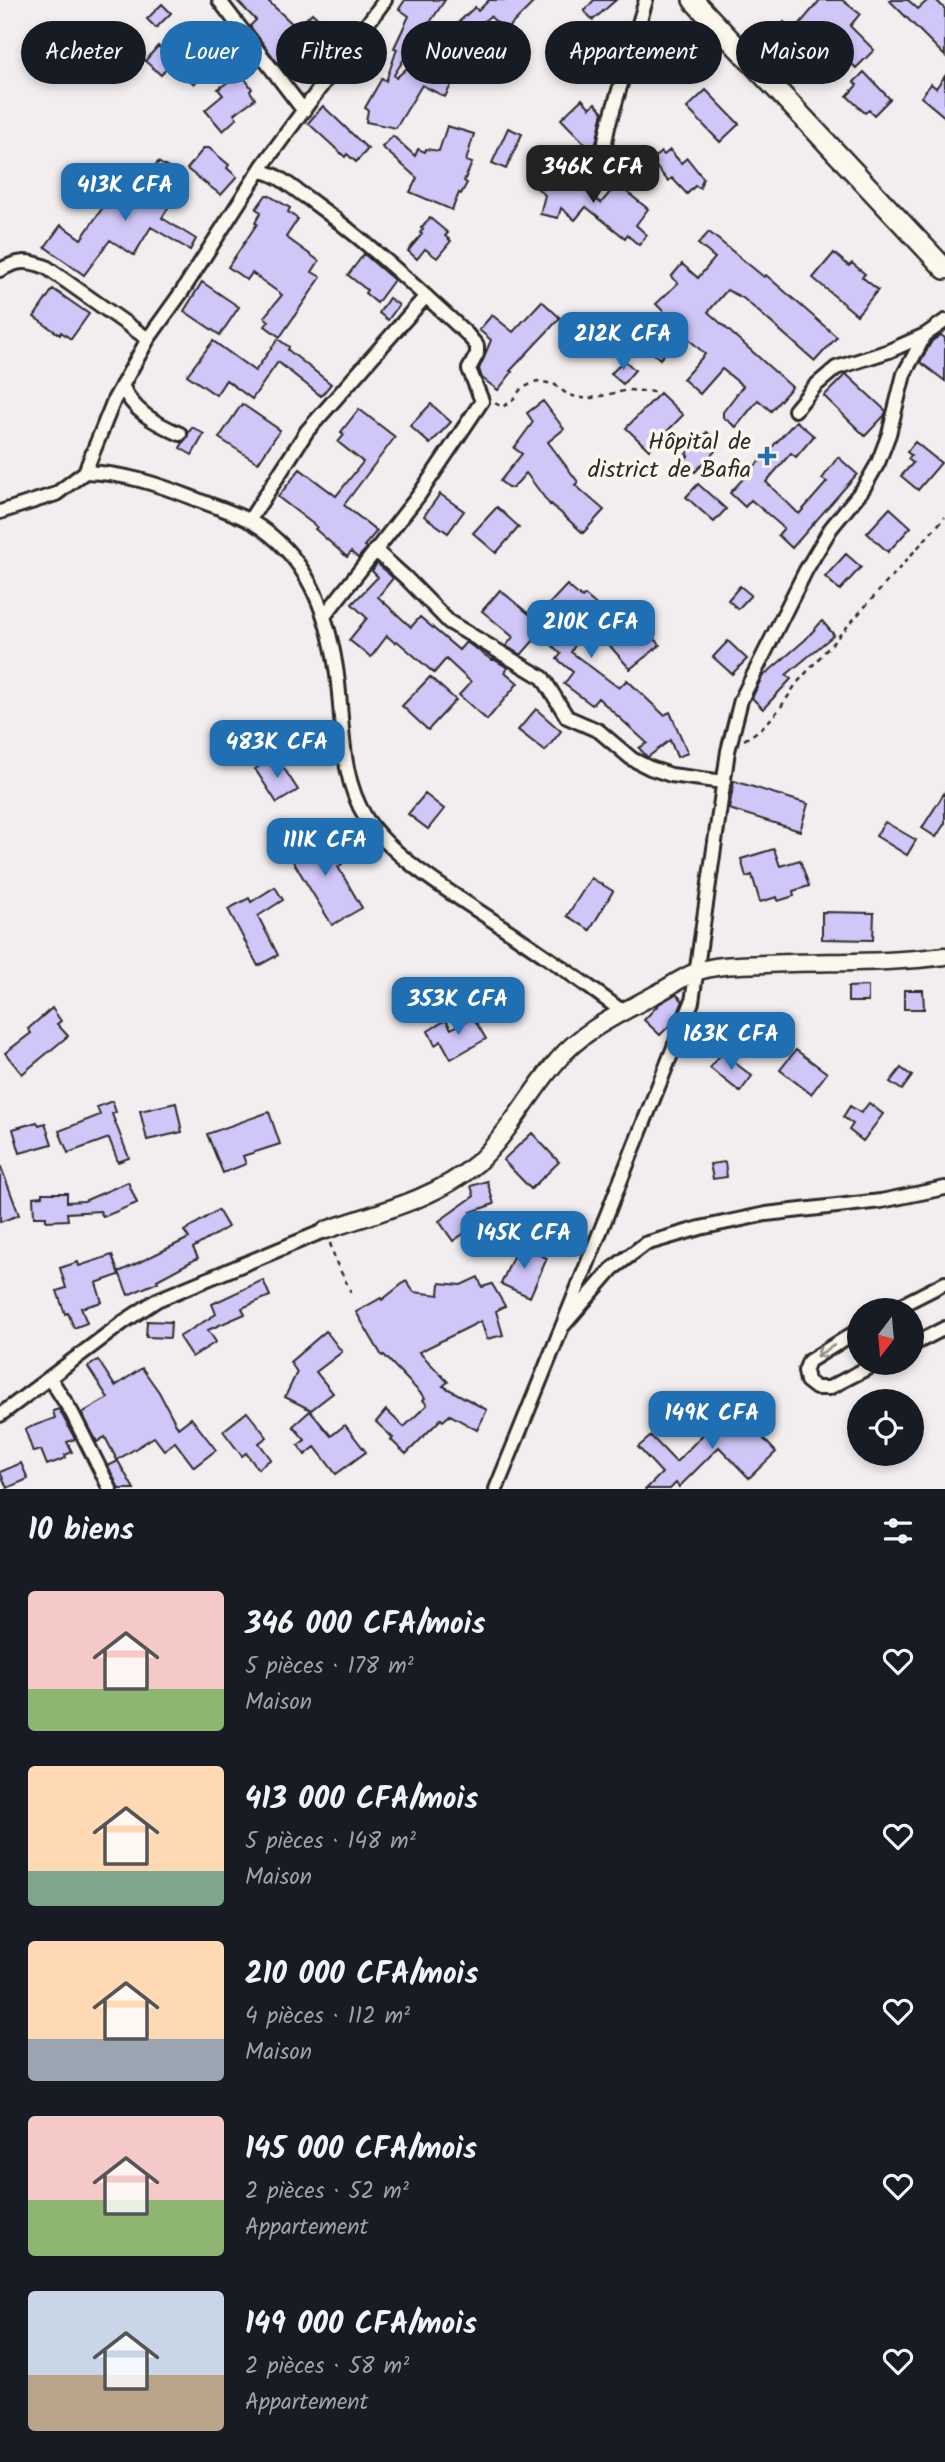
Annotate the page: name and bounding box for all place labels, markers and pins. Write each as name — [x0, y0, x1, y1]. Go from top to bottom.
pin: 346K CFA — [521, 146, 665, 205]
pin: 413K CFA — [53, 164, 197, 223]
pin: 212K CFA — [551, 312, 695, 372]
place label: Hôpital de district de Bafia — [588, 423, 751, 490]
marker: Hôpital de district de Bafia — [757, 446, 777, 466]
pin: 210K CFA — [519, 600, 663, 660]
pin: 483K CFA — [205, 720, 349, 780]
pin: 111K CFA — [253, 818, 397, 878]
pin: 353K CFA — [386, 978, 530, 1037]
pin: 163K CFA — [659, 1012, 803, 1072]
pin: 145K CFA — [452, 1212, 596, 1271]
pin: 149K CFA — [640, 1392, 784, 1451]

